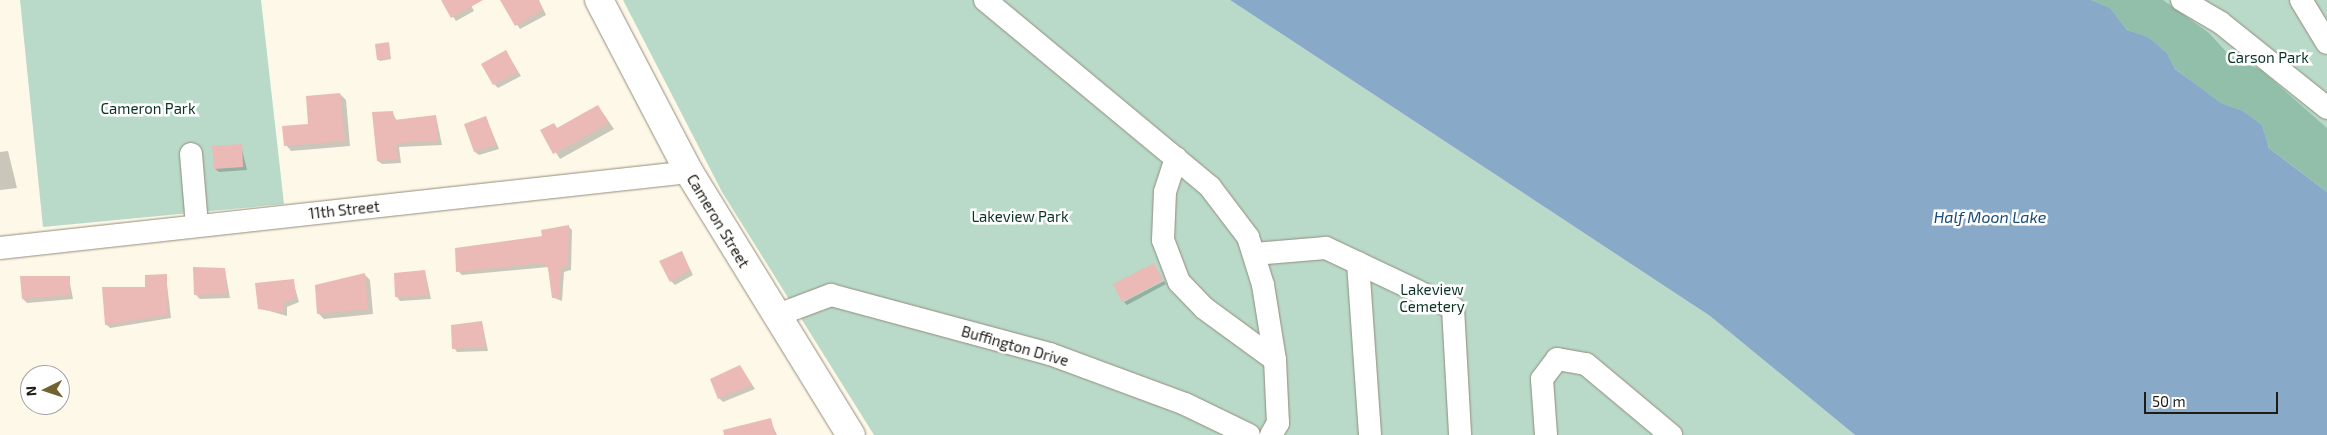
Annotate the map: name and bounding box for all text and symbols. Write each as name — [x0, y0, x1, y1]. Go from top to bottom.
park label: Carson Park — [2227, 49, 2309, 67]
park label: Cameron Park — [100, 100, 196, 118]
street label: Cameron Street — [683, 171, 753, 271]
street label: 11th Street — [308, 197, 380, 223]
water label: Half Moon Lake — [1933, 207, 2047, 227]
park label: Lakeview Park — [971, 208, 1069, 226]
park label: Lakeview Cemetery — [1399, 280, 1465, 315]
street label: Buffington Drive — [959, 322, 1071, 370]
north arrow — [20, 365, 70, 415]
scale bar — [2147, 382, 2281, 414]
text: N — [22, 385, 39, 397]
text: 50 m — [2152, 392, 2186, 410]

